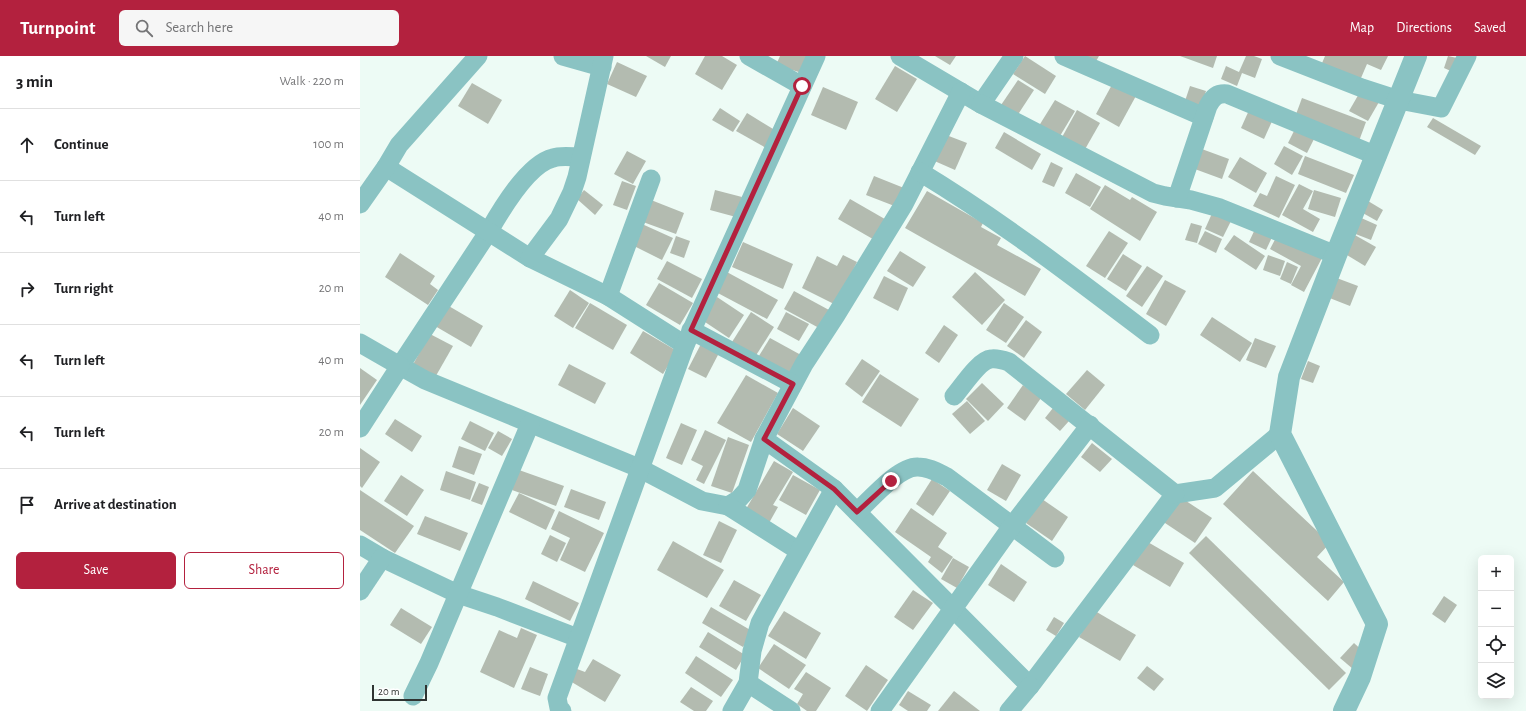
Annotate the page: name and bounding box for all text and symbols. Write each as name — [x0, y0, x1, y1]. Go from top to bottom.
search box — [119, 10, 399, 46]
icon: search — [133, 17, 155, 39]
text: Turnpoint — [20, 19, 95, 38]
text: Search here — [165, 20, 233, 35]
text: Map — [1350, 21, 1374, 35]
text: Directions — [1396, 21, 1452, 35]
text: Saved — [1474, 21, 1506, 35]
text: 3 min — [16, 73, 53, 90]
text: Walk · 220 m — [279, 75, 344, 88]
route start — [793, 77, 811, 95]
icon: ahead — [16, 134, 38, 156]
text: Continue — [54, 137, 109, 152]
text: 100 m — [313, 138, 344, 151]
icon: left — [16, 206, 38, 228]
text: Turn left — [54, 209, 105, 224]
text: 40 m — [318, 210, 344, 223]
icon: right — [16, 278, 38, 300]
text: Turn right — [54, 281, 113, 296]
text: 20 m — [319, 282, 344, 295]
icon: left — [16, 350, 38, 372]
text: Turn left — [54, 353, 105, 368]
text: 40 m — [318, 354, 344, 367]
icon: left — [16, 422, 38, 444]
text: Turn left — [54, 425, 105, 440]
text: 20 m — [319, 426, 344, 439]
route end — [882, 472, 900, 490]
icon: arrive — [16, 494, 38, 516]
text: Arrive at destination — [54, 497, 177, 512]
button: Save — [16, 552, 176, 589]
button: Share — [184, 552, 344, 589]
map controls — [1478, 555, 1514, 699]
button: + — [1478, 555, 1514, 591]
button: − — [1478, 591, 1514, 627]
button: locate — [1478, 627, 1514, 663]
button: layers — [1478, 663, 1514, 699]
scale bar — [372, 683, 427, 702]
text: 20 m — [378, 686, 399, 697]

